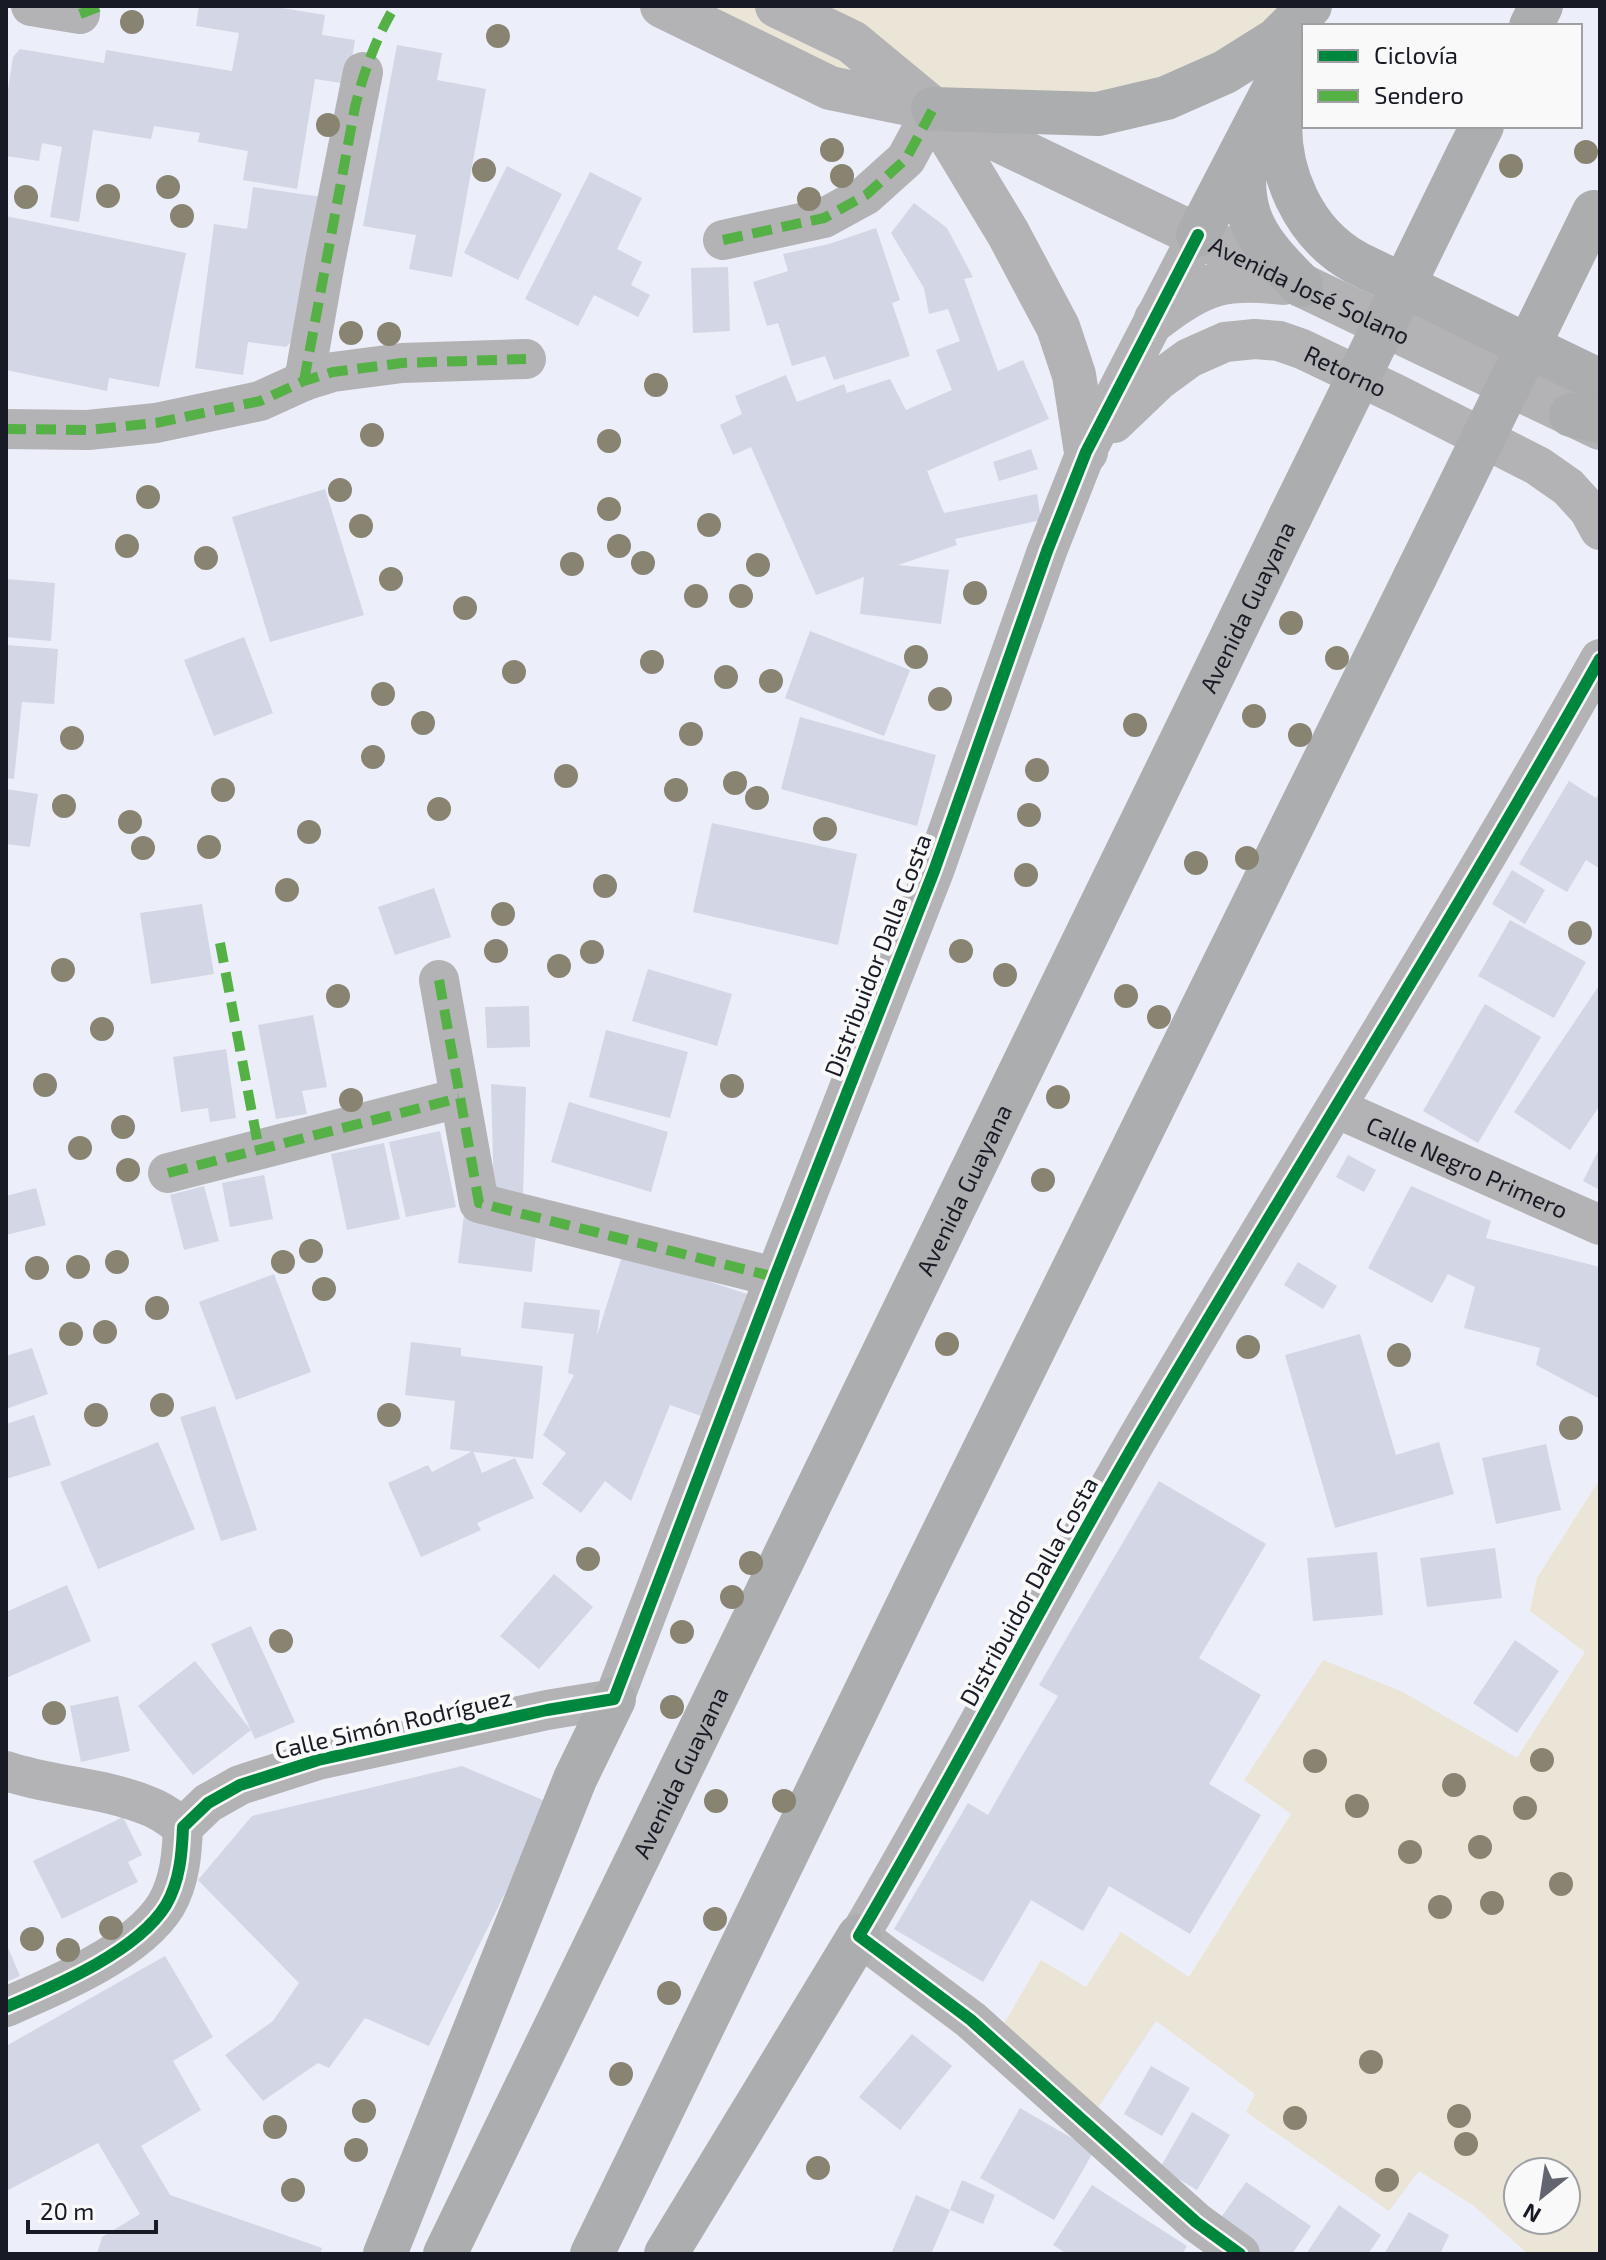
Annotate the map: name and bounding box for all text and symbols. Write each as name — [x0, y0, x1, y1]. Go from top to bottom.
legend — [1302, 24, 1582, 128]
text: Ciclovía — [1374, 40, 1458, 69]
text: Sendero — [1374, 80, 1464, 109]
street label: Avenida José Solano — [1205, 229, 1415, 350]
street label: Retorno — [1300, 338, 1392, 402]
street label: Avenida Guayana — [1192, 516, 1300, 697]
street label: Distribuidor Dalla Costa — [817, 830, 937, 1080]
street label: Avenida Guayana — [909, 1099, 1017, 1280]
street label: Calle Negro Primero — [1362, 1109, 1573, 1224]
street label: Distribuidor Dalla Costa — [953, 1471, 1103, 1711]
street label: Calle Simón Rodríguez — [272, 1682, 514, 1764]
street label: Avenida Guayana — [626, 1682, 733, 1862]
north arrow — [1502, 2156, 1582, 2236]
scale bar — [28, 2184, 156, 2234]
text: 20 m — [40, 2196, 94, 2225]
text: N — [1518, 2199, 1545, 2229]

